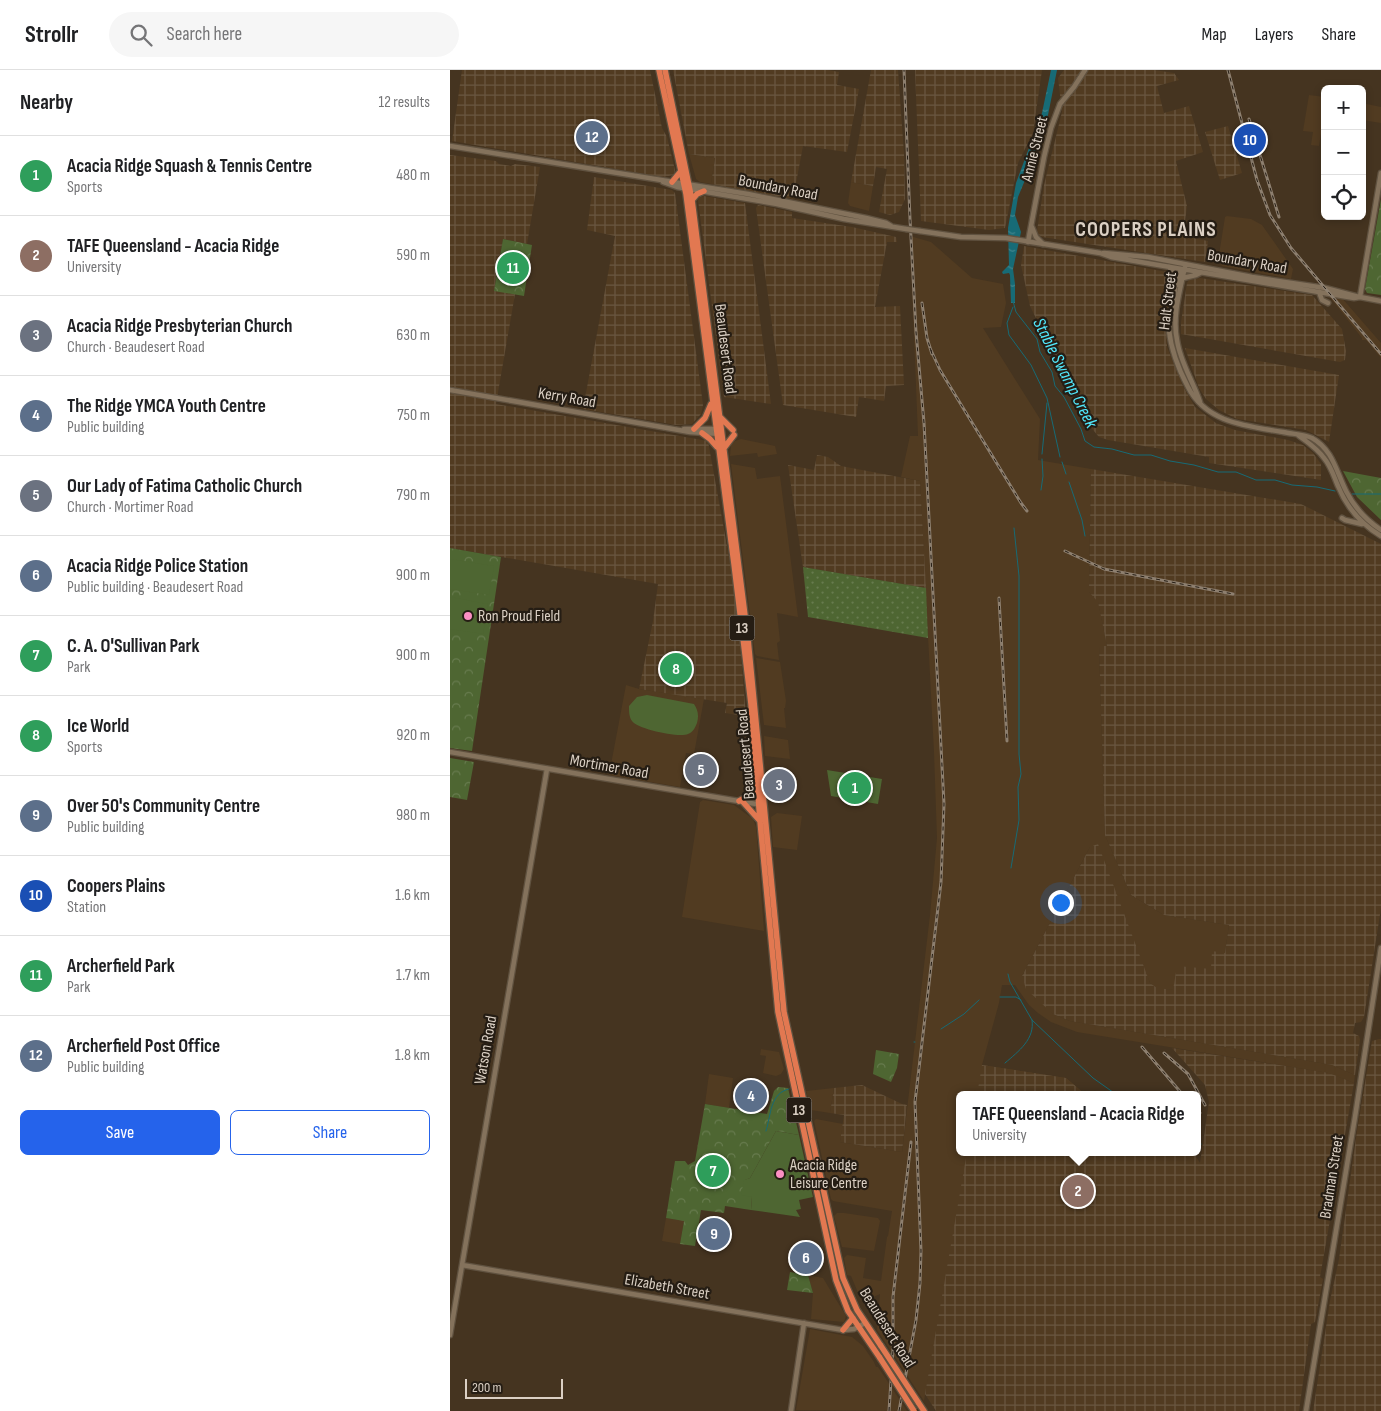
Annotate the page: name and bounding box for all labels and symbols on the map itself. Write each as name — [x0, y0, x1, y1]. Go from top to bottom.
street label: Annie Street — [1017, 114, 1052, 185]
pin: 12 — [576, 118, 608, 156]
pin: 10 — [1234, 121, 1266, 159]
street label: Boundary Road — [737, 171, 819, 205]
district label: COOPERS PLAINS — [1075, 217, 1217, 242]
street label: Boundary Road — [1206, 246, 1288, 278]
pin: 11 — [497, 249, 529, 287]
street label: Halt Street — [1155, 271, 1181, 331]
street label: Beaudesert Road — [710, 303, 740, 395]
water label: Stable Swamp Creek — [1028, 314, 1102, 433]
street label: Kerry Road — [537, 384, 597, 412]
place label: Ron Proud Field — [478, 607, 560, 626]
marker: Ron Proud Field — [462, 610, 474, 622]
road number: 13 — [730, 616, 754, 640]
pin: 8 — [660, 650, 692, 688]
street label: Beaudesert Road — [733, 708, 759, 800]
street label: Mortimer Road — [568, 751, 650, 783]
pin: 5 — [685, 751, 717, 789]
pin: 3 — [763, 766, 795, 804]
pin: 1 — [839, 769, 871, 807]
your location — [1048, 890, 1074, 916]
street label: Watson Road — [471, 1014, 501, 1086]
pin: 4 — [735, 1077, 767, 1115]
road number: 13 — [786, 1098, 812, 1122]
street label: Bradman Street — [1316, 1134, 1348, 1220]
pin: 7 — [697, 1152, 729, 1190]
place label: Acacia Ridge Leisure Centre — [789, 1156, 868, 1193]
marker: Acacia Ridge Leisure Centre — [774, 1168, 786, 1180]
pin: 2 — [1062, 1172, 1094, 1210]
pin: 9 — [698, 1215, 730, 1253]
pin: 6 — [790, 1239, 822, 1277]
street label: Elizabeth Street — [623, 1270, 711, 1304]
street label: Beaudesert Road — [855, 1285, 919, 1371]
scale bar — [465, 1376, 562, 1399]

